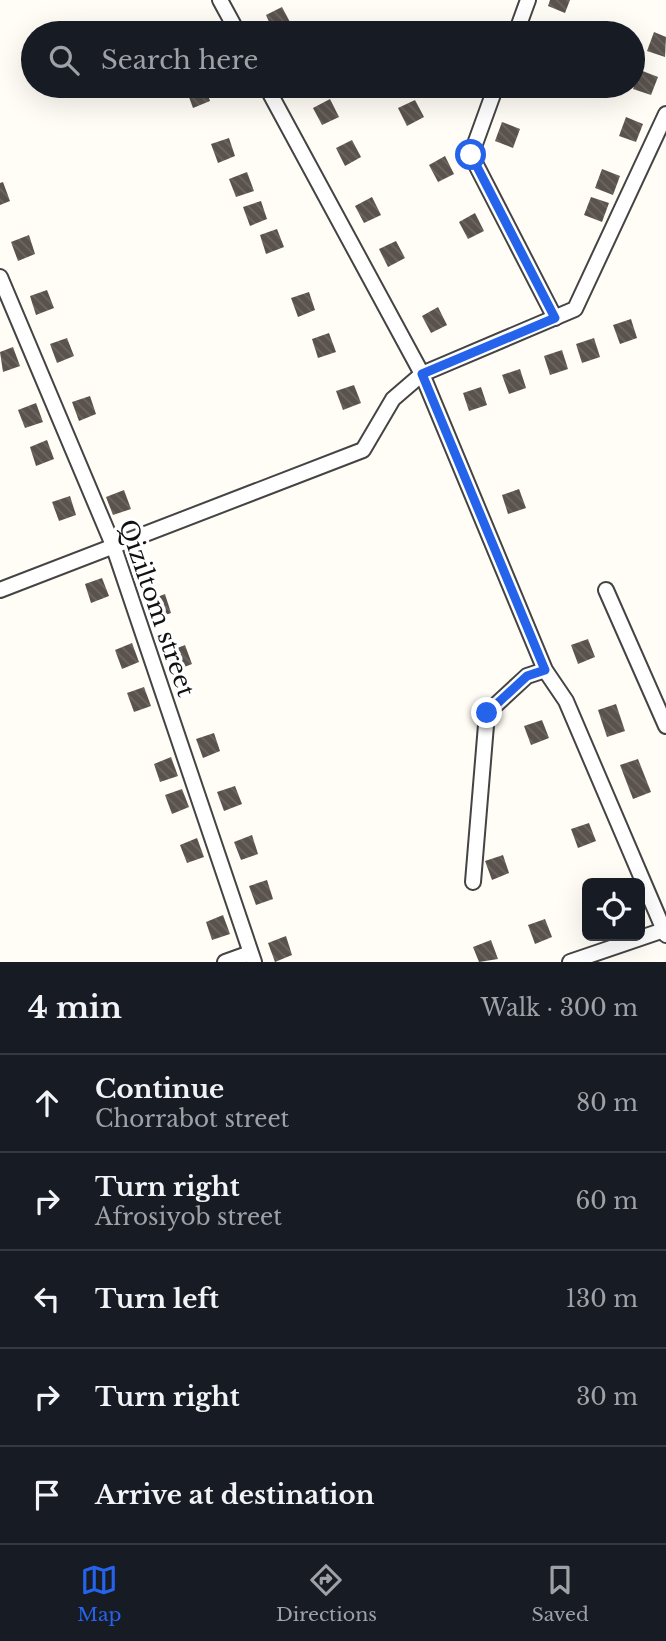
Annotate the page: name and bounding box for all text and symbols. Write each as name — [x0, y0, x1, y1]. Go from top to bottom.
search box — [21, 21, 645, 98]
icon: search — [45, 41, 83, 79]
text: Search here — [101, 44, 258, 76]
route start — [455, 139, 486, 170]
street label: Qiziltom street — [113, 516, 201, 700]
route end — [471, 697, 502, 728]
map controls — [582, 878, 645, 941]
button: locate — [582, 878, 645, 941]
text: 4 min — [28, 989, 122, 1026]
text: Walk · 300 m — [481, 994, 638, 1022]
text: Continue — [95, 1073, 224, 1105]
icon: ahead — [28, 1084, 66, 1122]
text: 80 m — [576, 1089, 638, 1117]
text: Chorrabot street — [95, 1105, 289, 1133]
text: Turn right — [95, 1171, 240, 1203]
icon: right — [28, 1182, 66, 1220]
text: 60 m — [576, 1187, 638, 1215]
text: Afrosiyob street — [95, 1203, 282, 1231]
icon: left — [28, 1280, 66, 1318]
text: Turn left — [95, 1283, 219, 1315]
text: 130 m — [566, 1285, 638, 1313]
icon: right — [28, 1378, 66, 1416]
text: Turn right — [95, 1381, 240, 1413]
text: 30 m — [576, 1383, 638, 1411]
icon: arrive — [28, 1476, 66, 1514]
text: Arrive at destination — [95, 1479, 375, 1511]
tab: Map — [77, 1561, 121, 1626]
tab: Directions — [276, 1561, 377, 1626]
tab: Saved — [531, 1561, 589, 1626]

